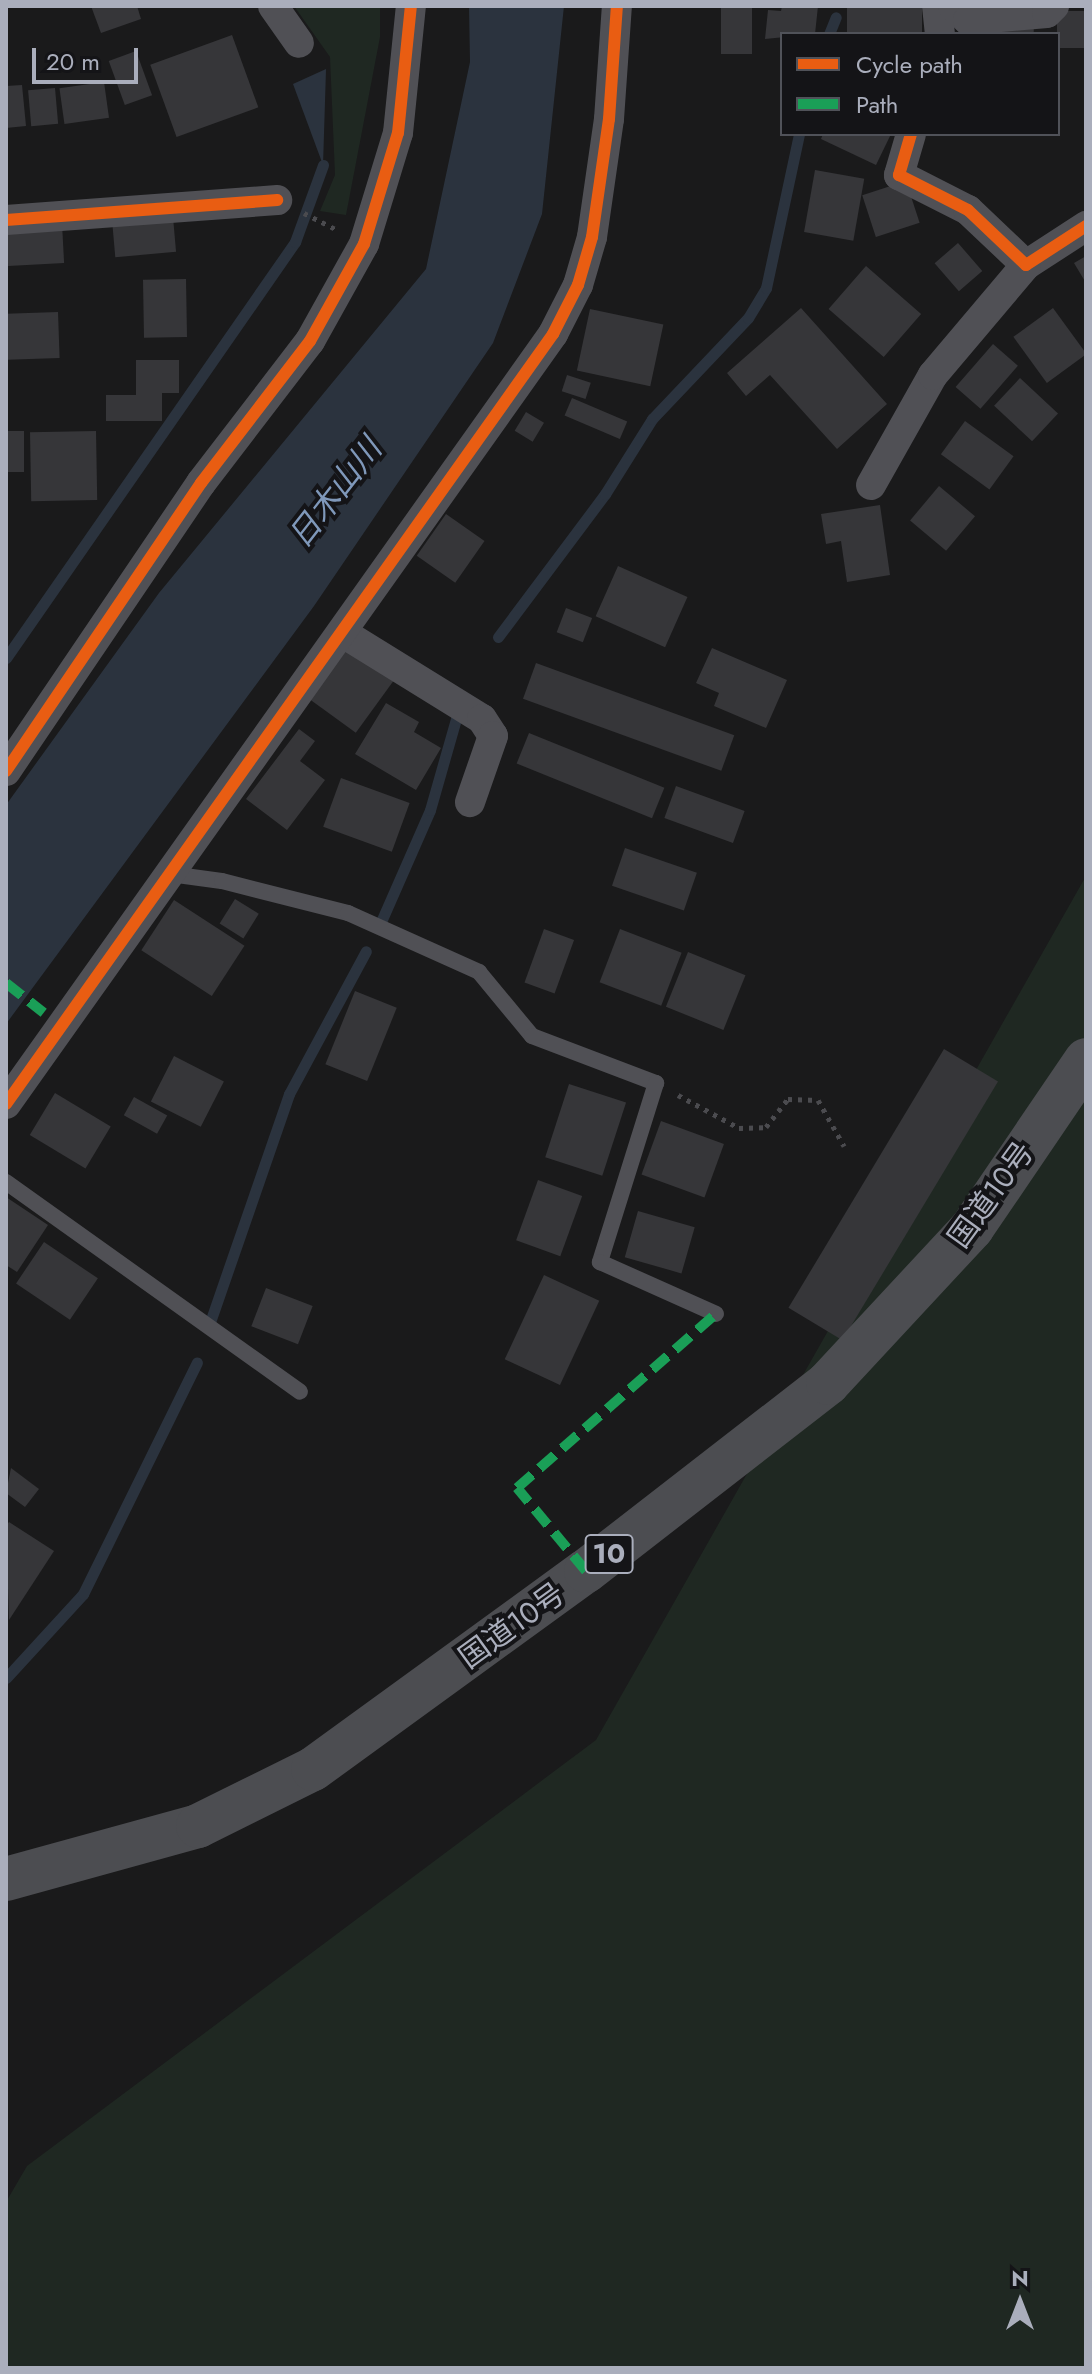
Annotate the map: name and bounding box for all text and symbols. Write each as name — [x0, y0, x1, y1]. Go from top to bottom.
scale bar — [36, 32, 142, 82]
legend — [780, 32, 1060, 136]
text: 20 m — [46, 44, 100, 79]
text: Cycle path — [856, 47, 963, 82]
text: Path — [856, 87, 898, 122]
water label: 日木山川 — [280, 431, 390, 555]
street label: 国道10号 — [941, 1135, 1041, 1255]
road number: 10 — [583, 1530, 635, 1578]
street label: 国道10号 — [452, 1576, 572, 1676]
north arrow — [980, 2262, 1060, 2342]
text: N — [1011, 2262, 1029, 2294]

